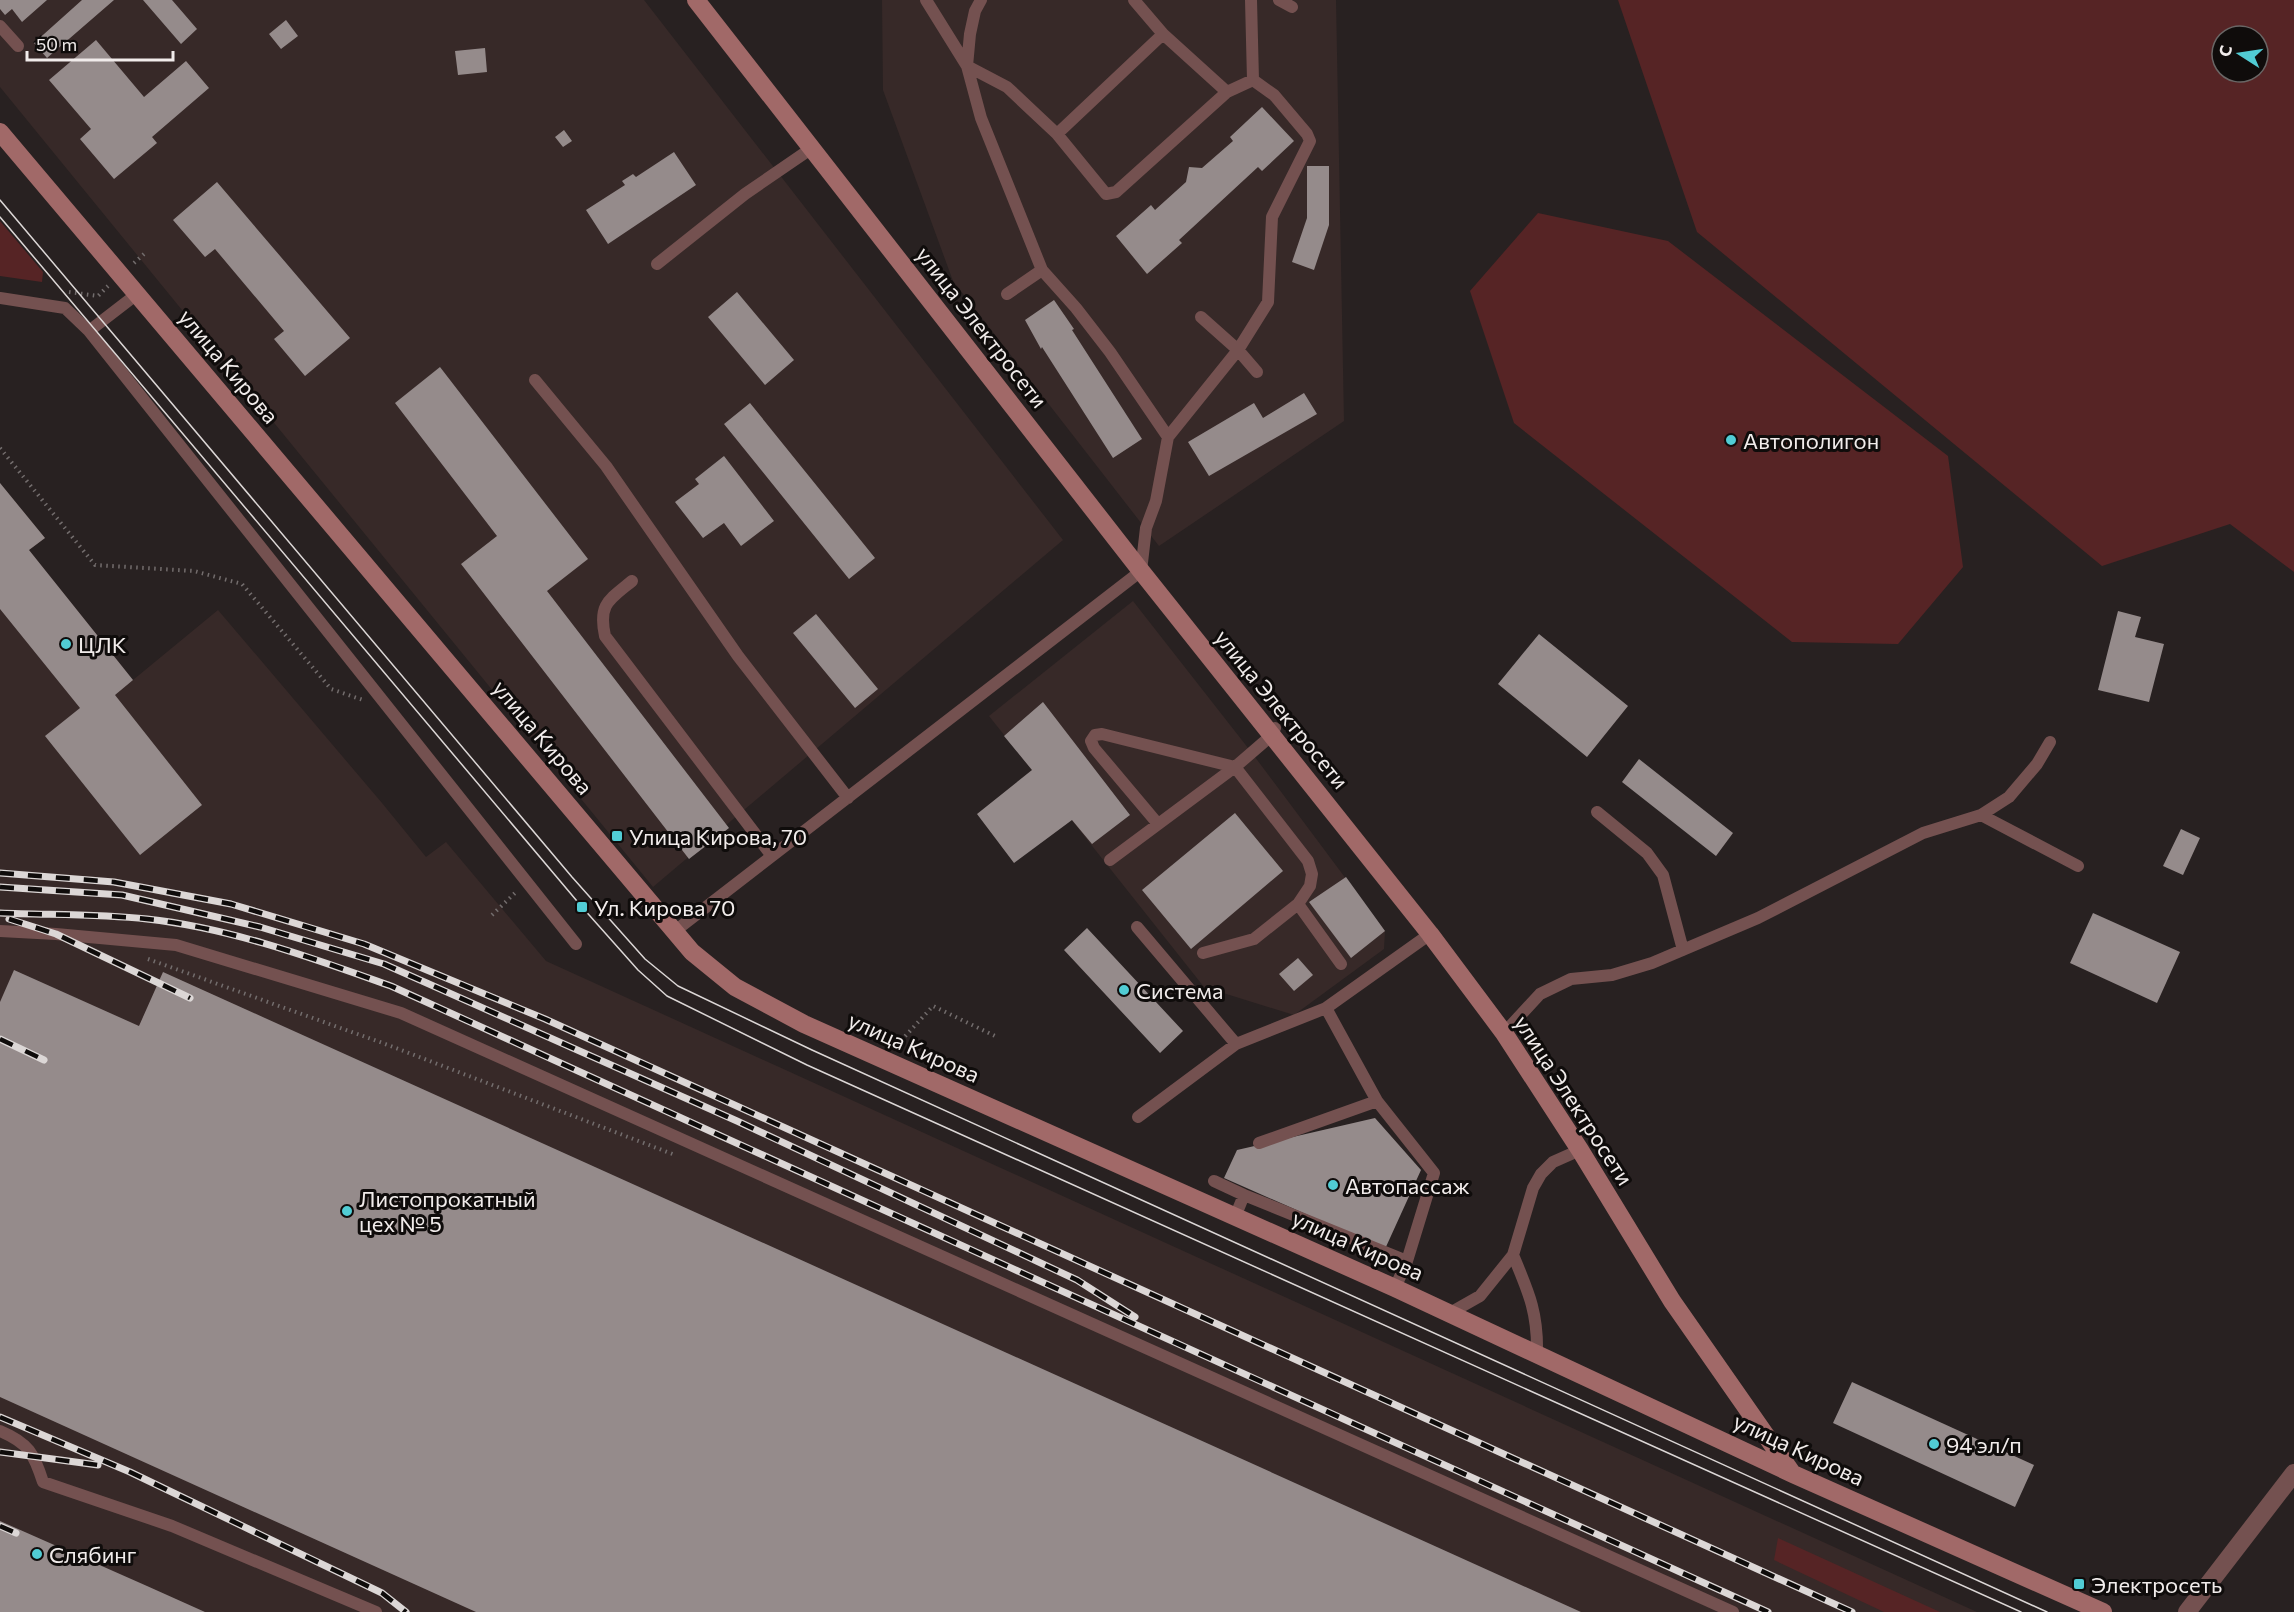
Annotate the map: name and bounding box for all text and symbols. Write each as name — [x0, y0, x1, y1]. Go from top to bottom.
scale bar — [27, 24, 172, 62]
north arrow — [2210, 24, 2270, 84]
text: 50 m — [36, 33, 77, 55]
text: С — [2214, 43, 2235, 58]
street label: улица Электросети — [911, 241, 1053, 413]
street label: улица Кирова — [173, 303, 285, 429]
place label: Автополигон — [1743, 427, 1879, 454]
marker: Автополигон — [1724, 433, 1738, 447]
street label: улица Электросети — [1209, 624, 1355, 794]
place label: ЦЛК — [78, 631, 127, 658]
marker: ЦЛК — [59, 637, 73, 651]
street label: улица Кирова — [487, 674, 599, 800]
place label: Улица Кирова, 70 — [629, 823, 807, 850]
marker: Улица Кирова, 70 — [610, 829, 624, 843]
place label: Ул. Кирова 70 — [594, 894, 735, 921]
marker: Ул. Кирова 70 — [575, 900, 589, 914]
place label: Система — [1136, 977, 1223, 1004]
marker: Система — [1117, 983, 1131, 997]
street label: улица Кирова — [844, 1006, 984, 1088]
street label: улица Электросети — [1509, 1010, 1639, 1190]
place label: Автопассаж — [1345, 1172, 1470, 1199]
marker: Автопассаж — [1326, 1178, 1340, 1192]
place label: Листопрокатный цех № 5 — [359, 1185, 536, 1237]
marker: Листопрокатный цех № 5 — [340, 1204, 354, 1218]
street label: улица Кирова — [1288, 1204, 1428, 1286]
street label: улица Кирова — [1729, 1407, 1869, 1491]
place label: 94 эл/п — [1946, 1431, 2022, 1458]
marker: 94 эл/п — [1927, 1437, 1941, 1451]
place label: Слябинг — [49, 1541, 137, 1568]
marker: Слябинг — [30, 1547, 44, 1561]
place label: Электросеть — [2091, 1571, 2222, 1598]
marker: Электросеть — [2072, 1577, 2086, 1591]

